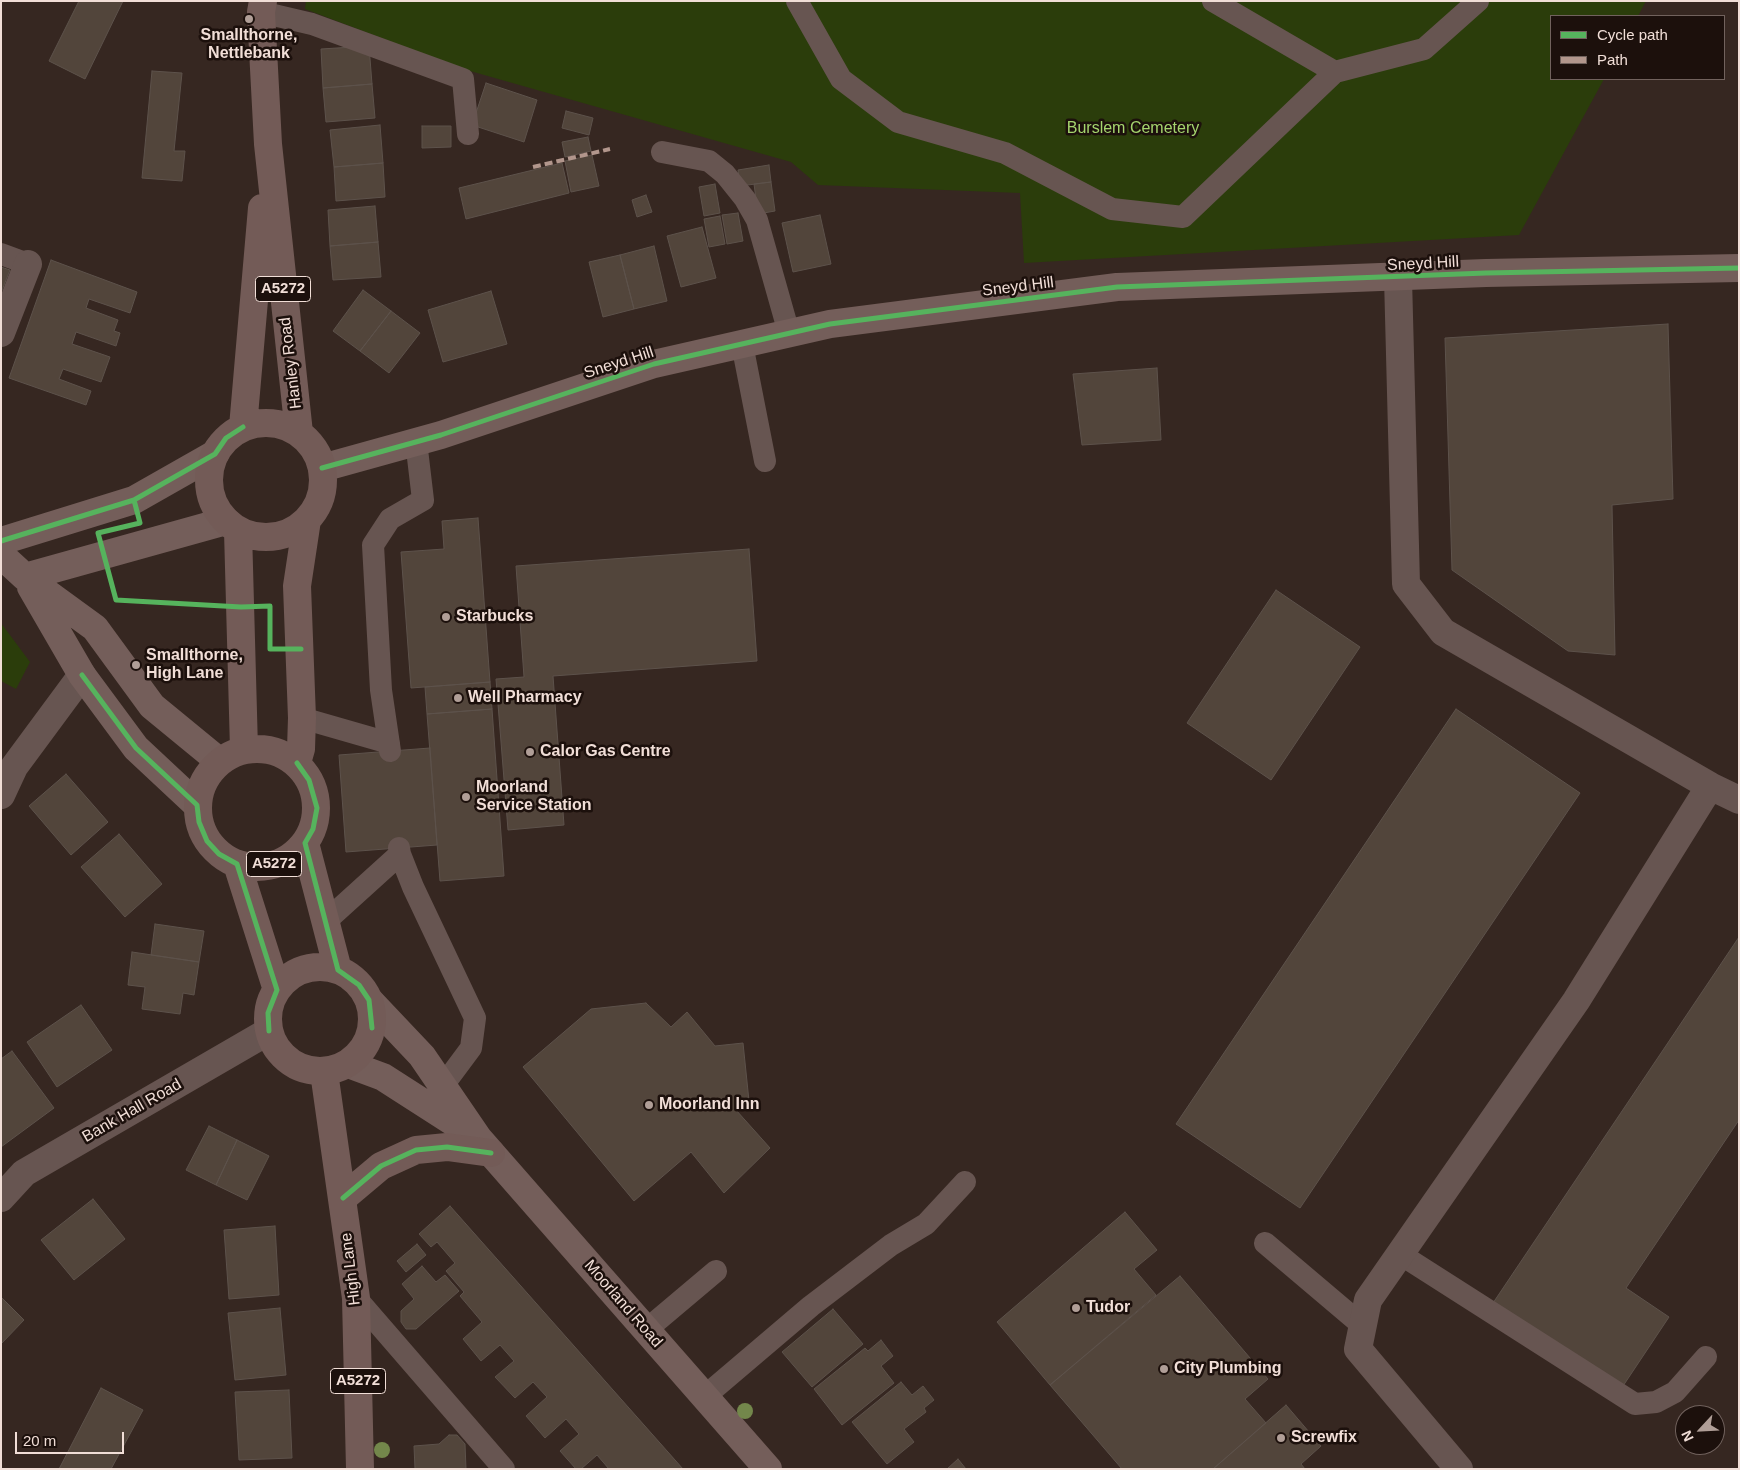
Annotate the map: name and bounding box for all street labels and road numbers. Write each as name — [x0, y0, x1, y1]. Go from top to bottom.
street label: Sneyd Hill — [1387, 253, 1459, 275]
street label: Sneyd Hill — [981, 273, 1055, 301]
road number: A5272 — [256, 276, 310, 302]
street label: Hanley Road — [276, 316, 306, 410]
street label: Sneyd Hill — [582, 343, 656, 383]
road number: A5272 — [246, 852, 302, 876]
street label: Bank Hall Road — [79, 1075, 185, 1147]
street label: High Lane — [337, 1232, 365, 1306]
street label: Moorland Road — [580, 1256, 666, 1352]
road number: A5272 — [330, 1368, 386, 1394]

